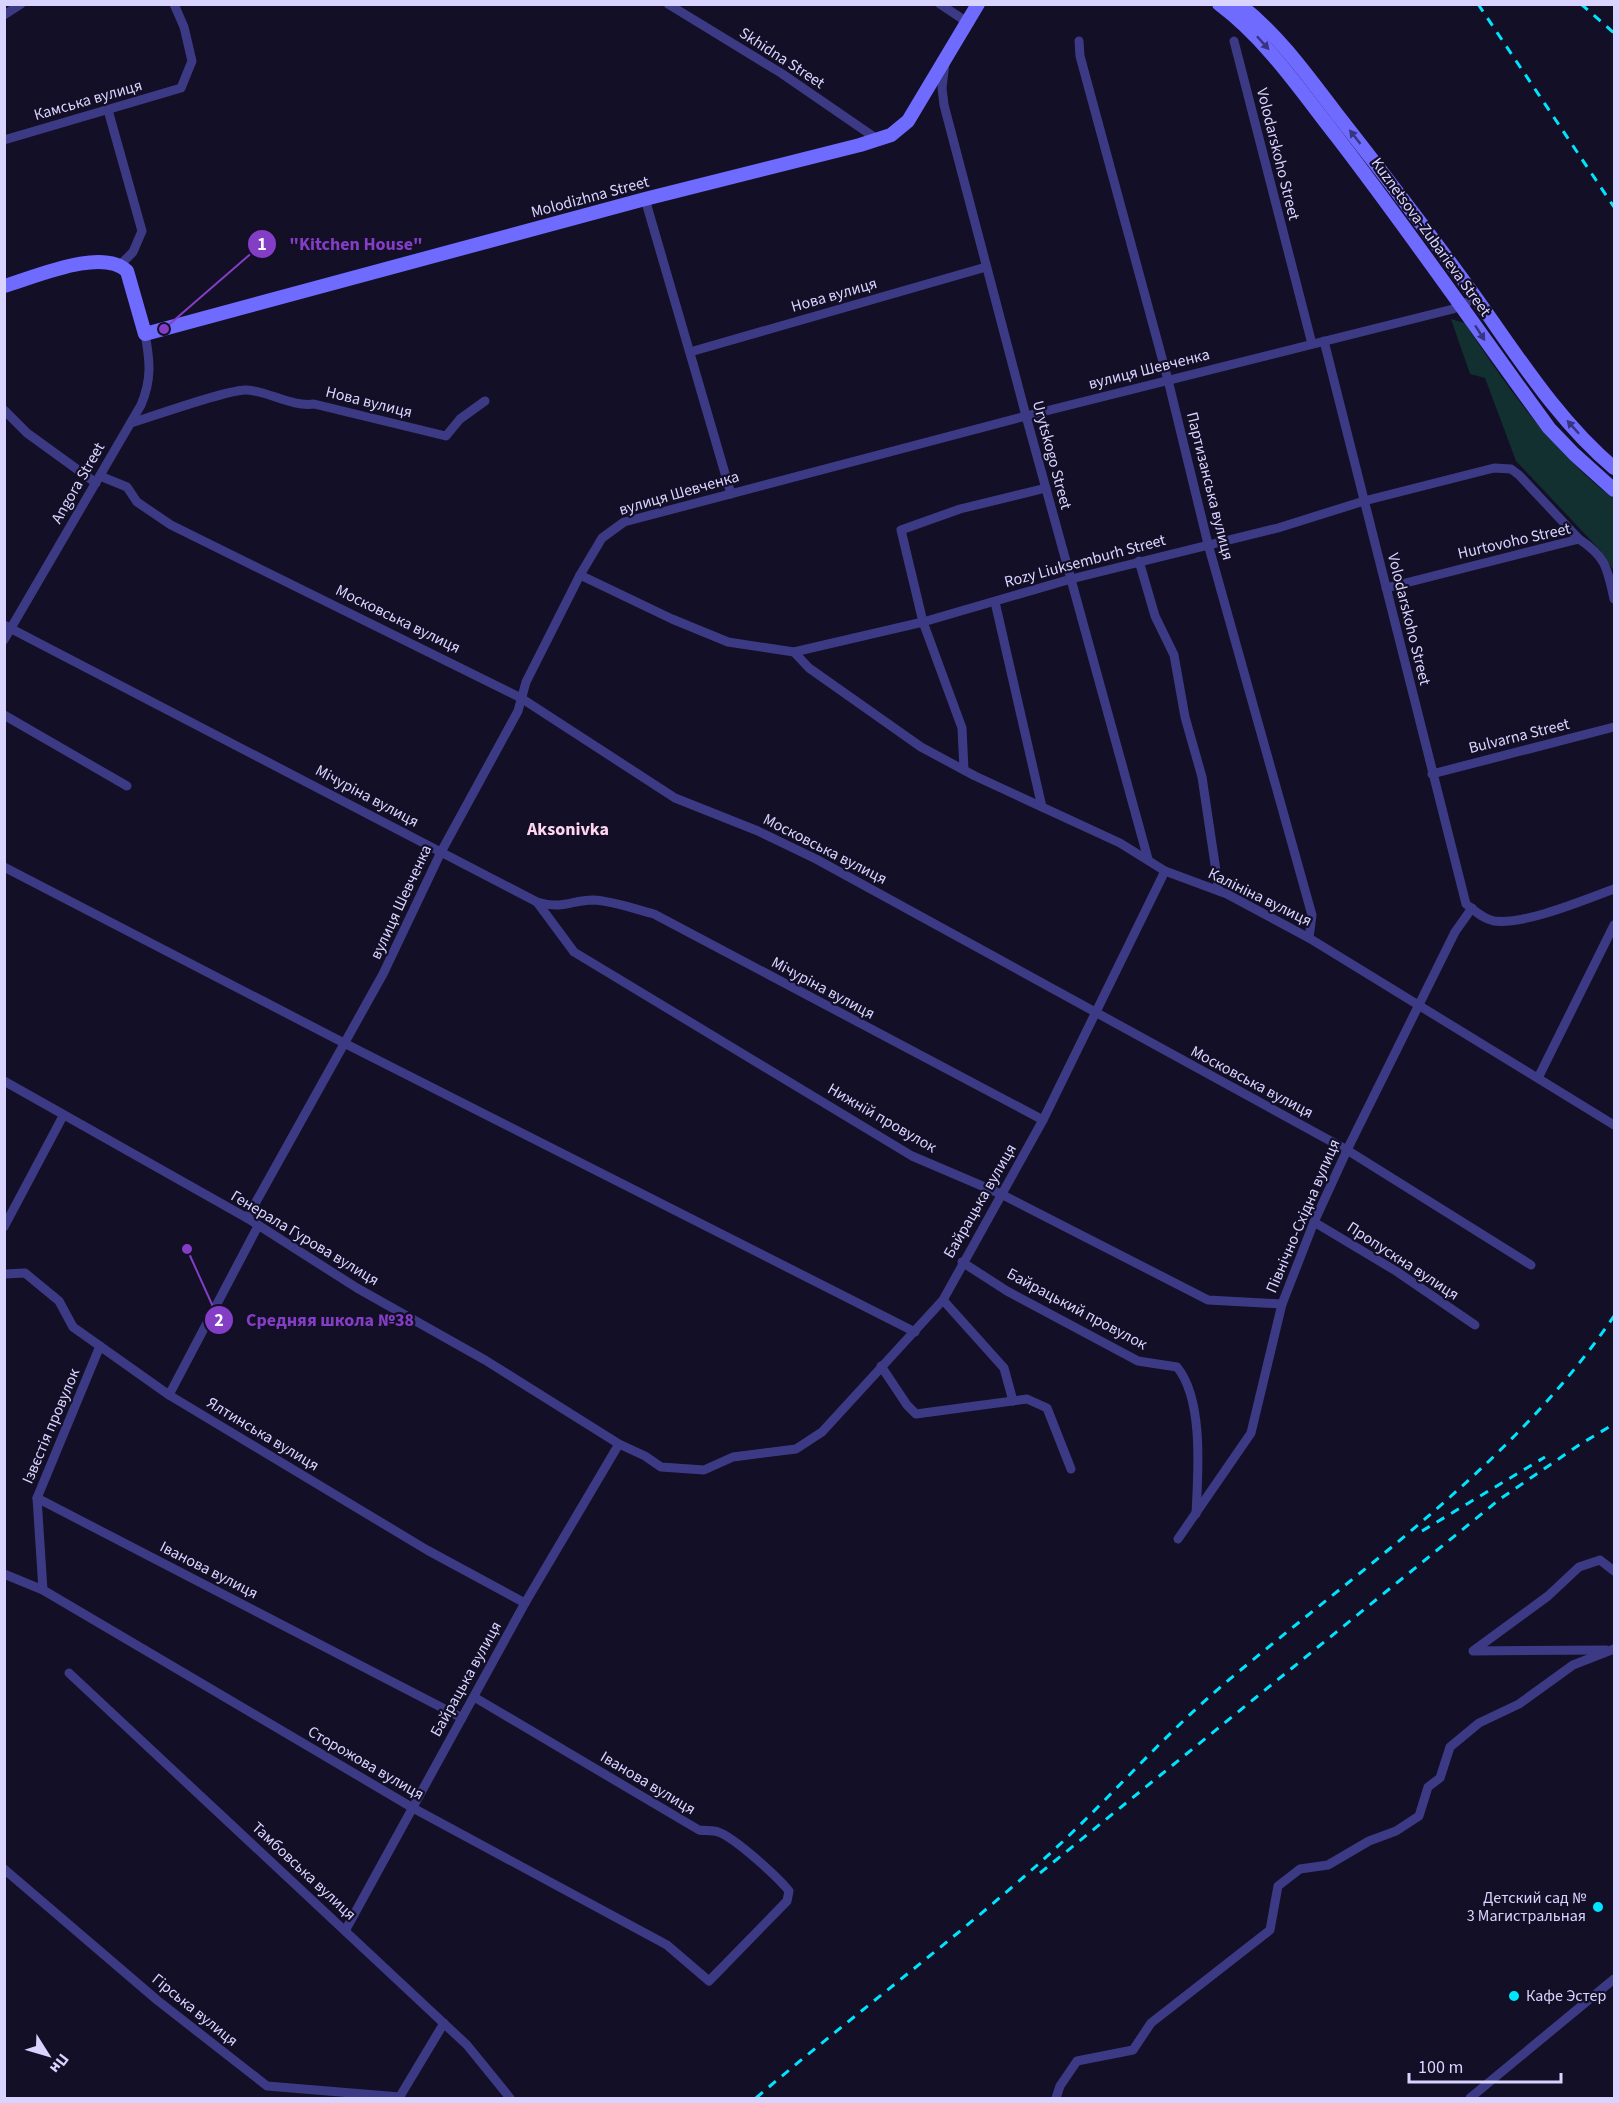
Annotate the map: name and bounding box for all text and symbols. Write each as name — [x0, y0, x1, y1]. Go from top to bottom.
street label: Skhidna Street — [735, 22, 830, 94]
one-way arrow — [1256, 35, 1269, 50]
street label: Камська вулиця — [31, 74, 145, 126]
street label: Volodarskoho Street — [1251, 86, 1305, 223]
one-way arrow — [1349, 129, 1361, 145]
street label: Kuznetsova-Zubarieva Street — [1366, 153, 1496, 321]
street label: Molodizhna Street — [528, 171, 652, 223]
callout: "Kitchen House" — [247, 226, 434, 262]
text: 1 — [257, 232, 267, 257]
text: "Kitchen House" — [289, 232, 423, 257]
street label: Нова вулиця — [788, 272, 880, 318]
one-way arrow — [1475, 325, 1486, 341]
street label: вулиця Шевченка — [1086, 343, 1212, 395]
street label: Нова вулиця — [323, 381, 415, 423]
street label: Urytskogo Street — [1027, 398, 1077, 512]
street label: Партизанська вулиця — [1181, 410, 1239, 562]
one-way arrow — [1567, 420, 1580, 435]
street label: Angora Street — [46, 438, 110, 528]
street label: вулиця Шевченка — [616, 465, 742, 521]
street label: Hurtovoho Street — [1455, 517, 1573, 565]
street label: Rozy Liuksemburh Street — [1002, 529, 1169, 593]
street label: Volodarskoho Street — [1382, 551, 1436, 688]
street label: Московська вулиця — [332, 579, 464, 659]
street label: Bulvarna Street — [1466, 713, 1572, 759]
street label: Мічуріна вулиця — [311, 759, 423, 833]
street label: Московська вулиця — [759, 808, 891, 890]
district label: Aksonіvka — [526, 817, 609, 842]
street label: вулиця Шевченка — [365, 841, 437, 963]
street label: Калініна вулиця — [1204, 862, 1316, 932]
street label: Мічуріна вулиця — [767, 951, 879, 1025]
street label: Московська вулиця — [1187, 1040, 1317, 1124]
street label: Нижній провулок — [823, 1078, 941, 1158]
street label: Північно-Східна вулиця — [1261, 1136, 1345, 1296]
street label: Байрацька вулиця — [938, 1140, 1022, 1262]
street label: Генерала Гурова вулиця — [227, 1185, 383, 1291]
street label: Пропускна вулиця — [1343, 1216, 1463, 1306]
street label: Байрацький провулок — [1003, 1263, 1151, 1355]
callout: Средняя школа №38 — [204, 1302, 426, 1338]
text: 2 — [214, 1308, 224, 1333]
text: Средняя школа №38 — [246, 1308, 414, 1333]
street label: Ізвєстія провулок — [17, 1365, 85, 1487]
street label: Ялтинська вулиця — [203, 1392, 323, 1476]
street label: Іванова вулиця — [156, 1536, 262, 1604]
street label: Байрацька вулиця — [425, 1617, 507, 1741]
street label: Сторожова вулиця — [304, 1721, 428, 1805]
street label: Іванова вулиця — [596, 1746, 700, 1820]
street label: Тамбовська вулиця — [247, 1817, 361, 1925]
place label: Детский сад № 3 Магистральная — [1467, 1887, 1587, 1927]
marker: Детский сад № 3 Магистральная — [1591, 1900, 1605, 1914]
street label: Гірська вулиця — [147, 1968, 243, 2052]
place label: Кафе Эстер — [1526, 1985, 1607, 2007]
marker: Кафе Эстер — [1507, 1989, 1521, 2003]
north arrow — [18, 2025, 78, 2085]
scale bar — [1409, 2046, 1560, 2084]
text: Пн — [44, 2049, 74, 2078]
text: 100 m — [1418, 2055, 1463, 2080]

